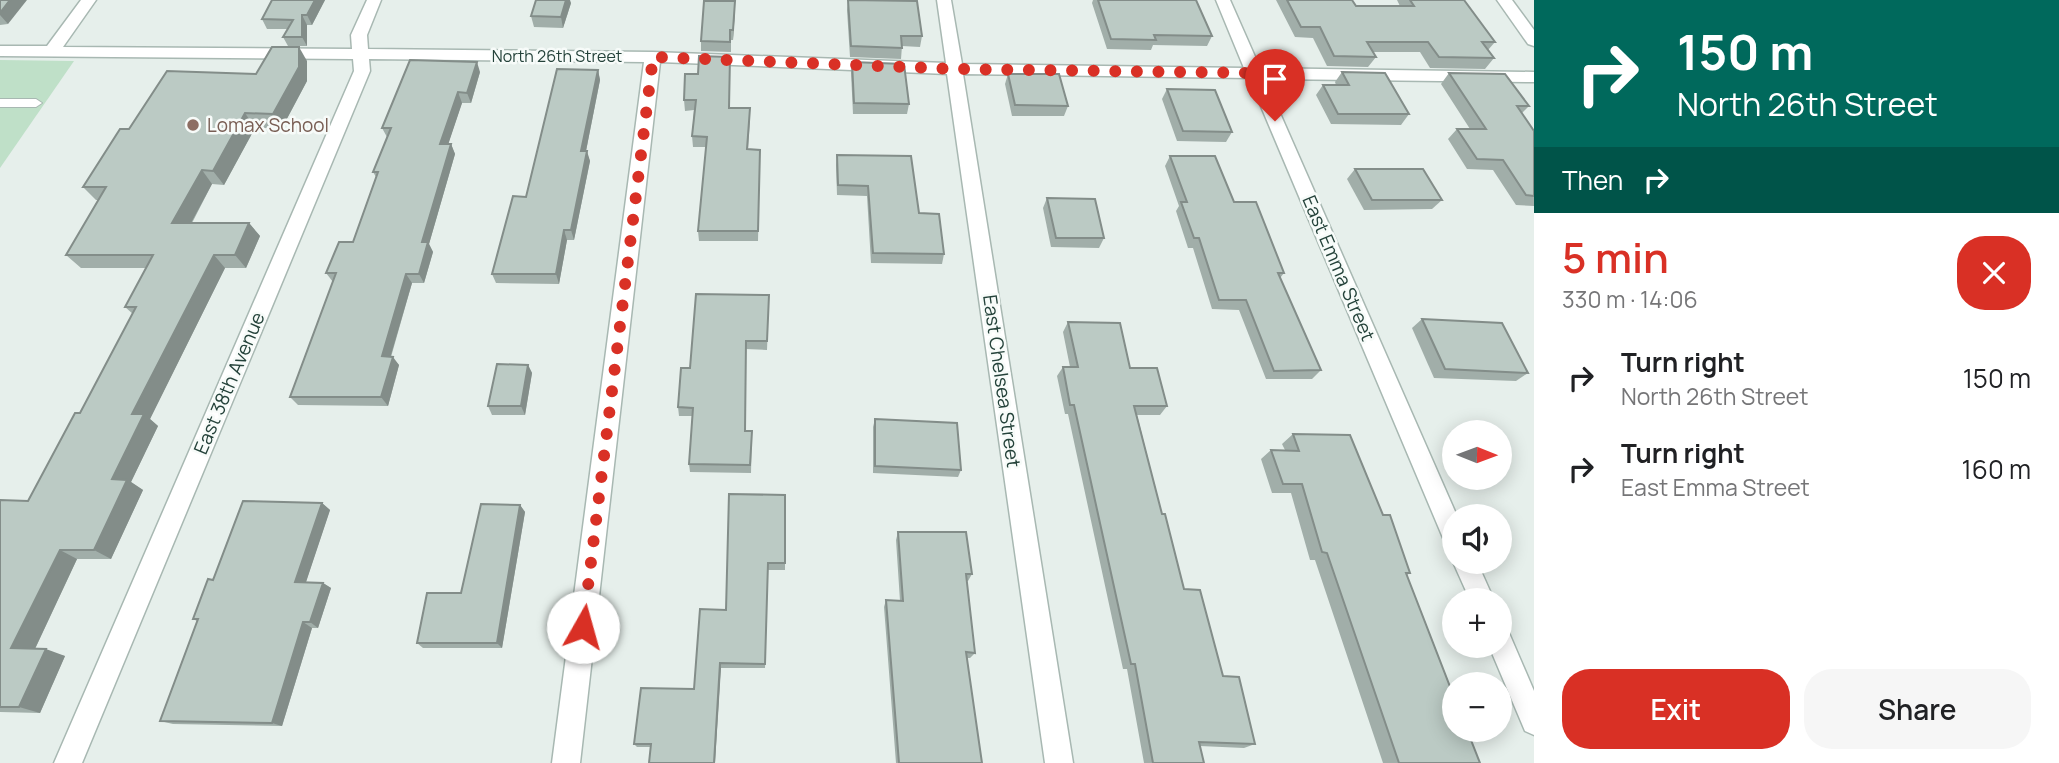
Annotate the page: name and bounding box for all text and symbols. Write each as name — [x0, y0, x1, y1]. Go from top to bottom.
text: 150 m — [1677, 18, 1813, 85]
icon: right — [1562, 28, 1653, 119]
street label: North 26th Street — [492, 45, 622, 67]
pin — [1245, 49, 1305, 121]
icon: arrive — [1256, 60, 1294, 98]
text: North 26th Street — [1677, 82, 1938, 126]
place label: Lomax School — [207, 112, 329, 138]
marker: Lomax School — [185, 117, 201, 133]
icon: right — [1637, 161, 1675, 199]
text: Then — [1562, 162, 1623, 198]
street label: East Emma Street — [1297, 191, 1381, 345]
text: 5 min — [1562, 228, 1669, 286]
button: close — [1957, 236, 2031, 310]
text: 330 m · 14:06 — [1562, 283, 1698, 315]
street label: East Chelsea Street — [977, 293, 1027, 469]
street label: East 38th Avenue — [187, 308, 271, 458]
text: Turn right — [1621, 344, 1745, 380]
icon: right — [1562, 359, 1600, 397]
text: 150 m — [1963, 360, 2031, 396]
text: North 26th Street — [1621, 380, 1809, 412]
north arrow — [1442, 420, 1512, 490]
map controls — [1442, 420, 1512, 742]
text: Turn right — [1621, 435, 1745, 471]
icon: right — [1562, 450, 1600, 488]
text: 160 m — [1962, 451, 2031, 487]
text: East Emma Street — [1621, 471, 1810, 503]
button: sound — [1442, 504, 1512, 574]
button: + — [1442, 588, 1512, 658]
position arrow — [546, 590, 620, 664]
button: Exit — [1562, 669, 1790, 749]
button: Share — [1804, 669, 2031, 749]
button: − — [1442, 672, 1512, 742]

